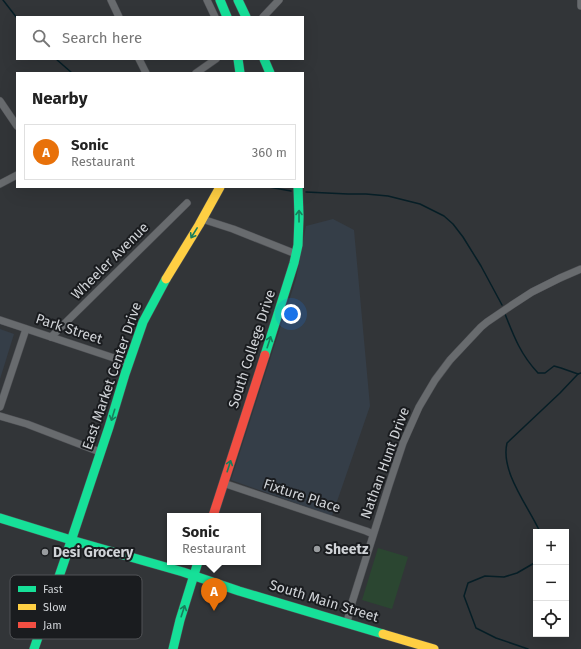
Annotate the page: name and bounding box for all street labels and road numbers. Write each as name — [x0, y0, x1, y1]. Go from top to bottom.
street label: Wheeler Avenue — [68, 219, 152, 303]
street label: South College Drive — [225, 288, 279, 410]
street label: East Market Center Drive — [79, 300, 145, 452]
street label: Park Street — [33, 310, 105, 348]
street label: Nathan Hunt Drive — [357, 405, 413, 521]
street label: Fixture Place — [261, 476, 343, 516]
street label: South Main Street — [267, 576, 382, 626]

